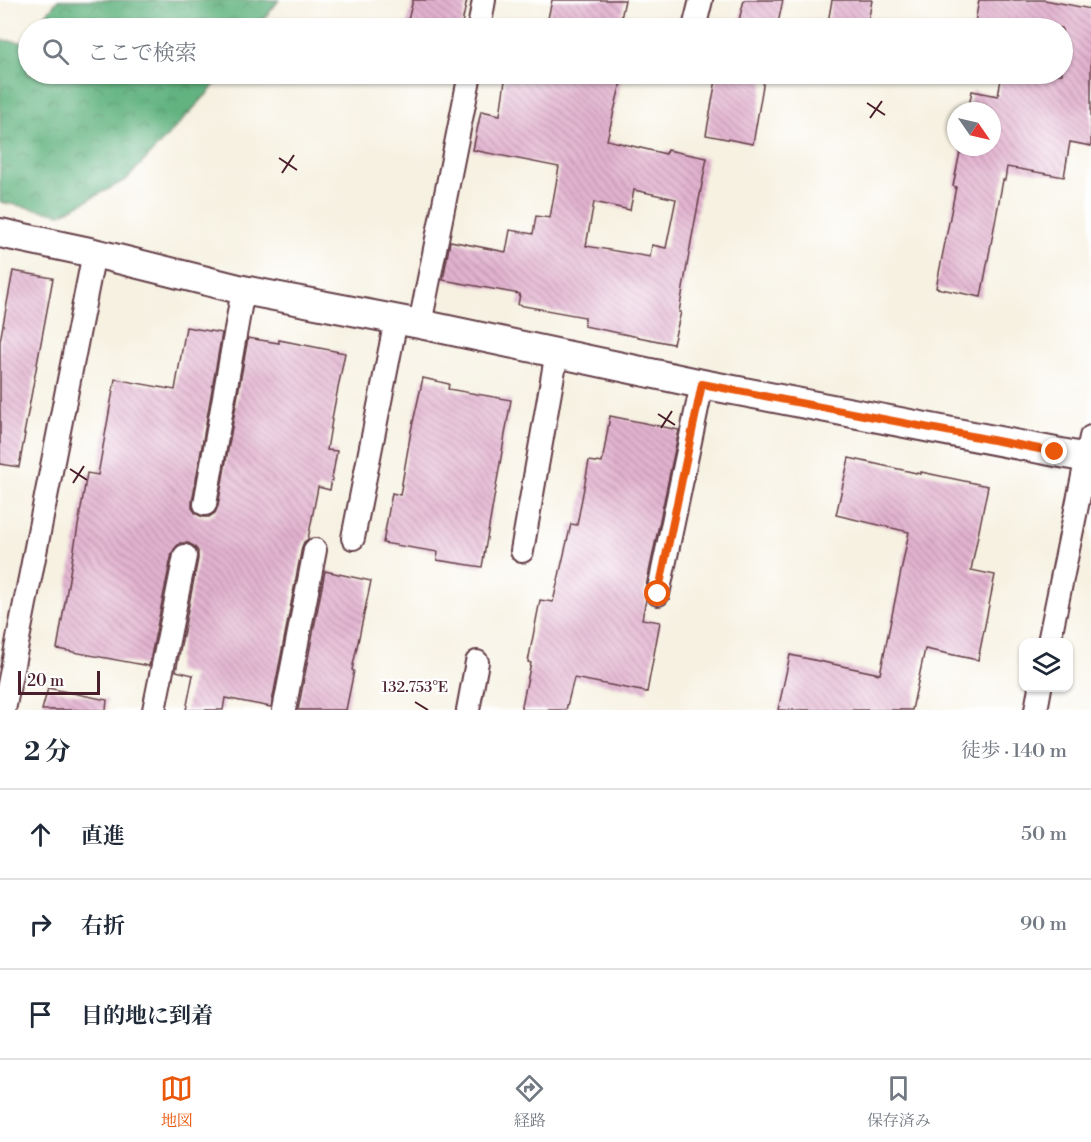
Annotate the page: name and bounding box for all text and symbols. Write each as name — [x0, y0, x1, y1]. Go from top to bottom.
search box — [18, 18, 1073, 84]
icon: search — [39, 35, 72, 68]
text: ここで検索 — [87, 40, 197, 67]
north arrow — [947, 102, 1001, 156]
route end — [1041, 438, 1067, 464]
route start — [644, 580, 670, 606]
map controls — [1019, 638, 1073, 692]
button: layers — [1019, 638, 1073, 692]
scale bar — [18, 668, 100, 696]
text: 20 m — [27, 671, 64, 691]
text: 132.753°E — [382, 678, 448, 697]
text: 2 分 — [24, 736, 70, 768]
text: 徒歩 · 140 m — [961, 739, 1067, 764]
icon: ahead — [24, 818, 57, 851]
text: 50 m — [1021, 822, 1067, 847]
text: 直進 — [81, 823, 125, 850]
icon: right — [24, 908, 57, 941]
text: 90 m — [1020, 912, 1067, 937]
text: 右折 — [81, 913, 125, 940]
icon: arrive — [24, 998, 57, 1031]
text: 目的地に到着 — [81, 1003, 213, 1030]
tab: 地図 — [160, 1072, 193, 1131]
tab: 経路 — [513, 1072, 546, 1131]
tab: 保存済み — [867, 1072, 931, 1131]

